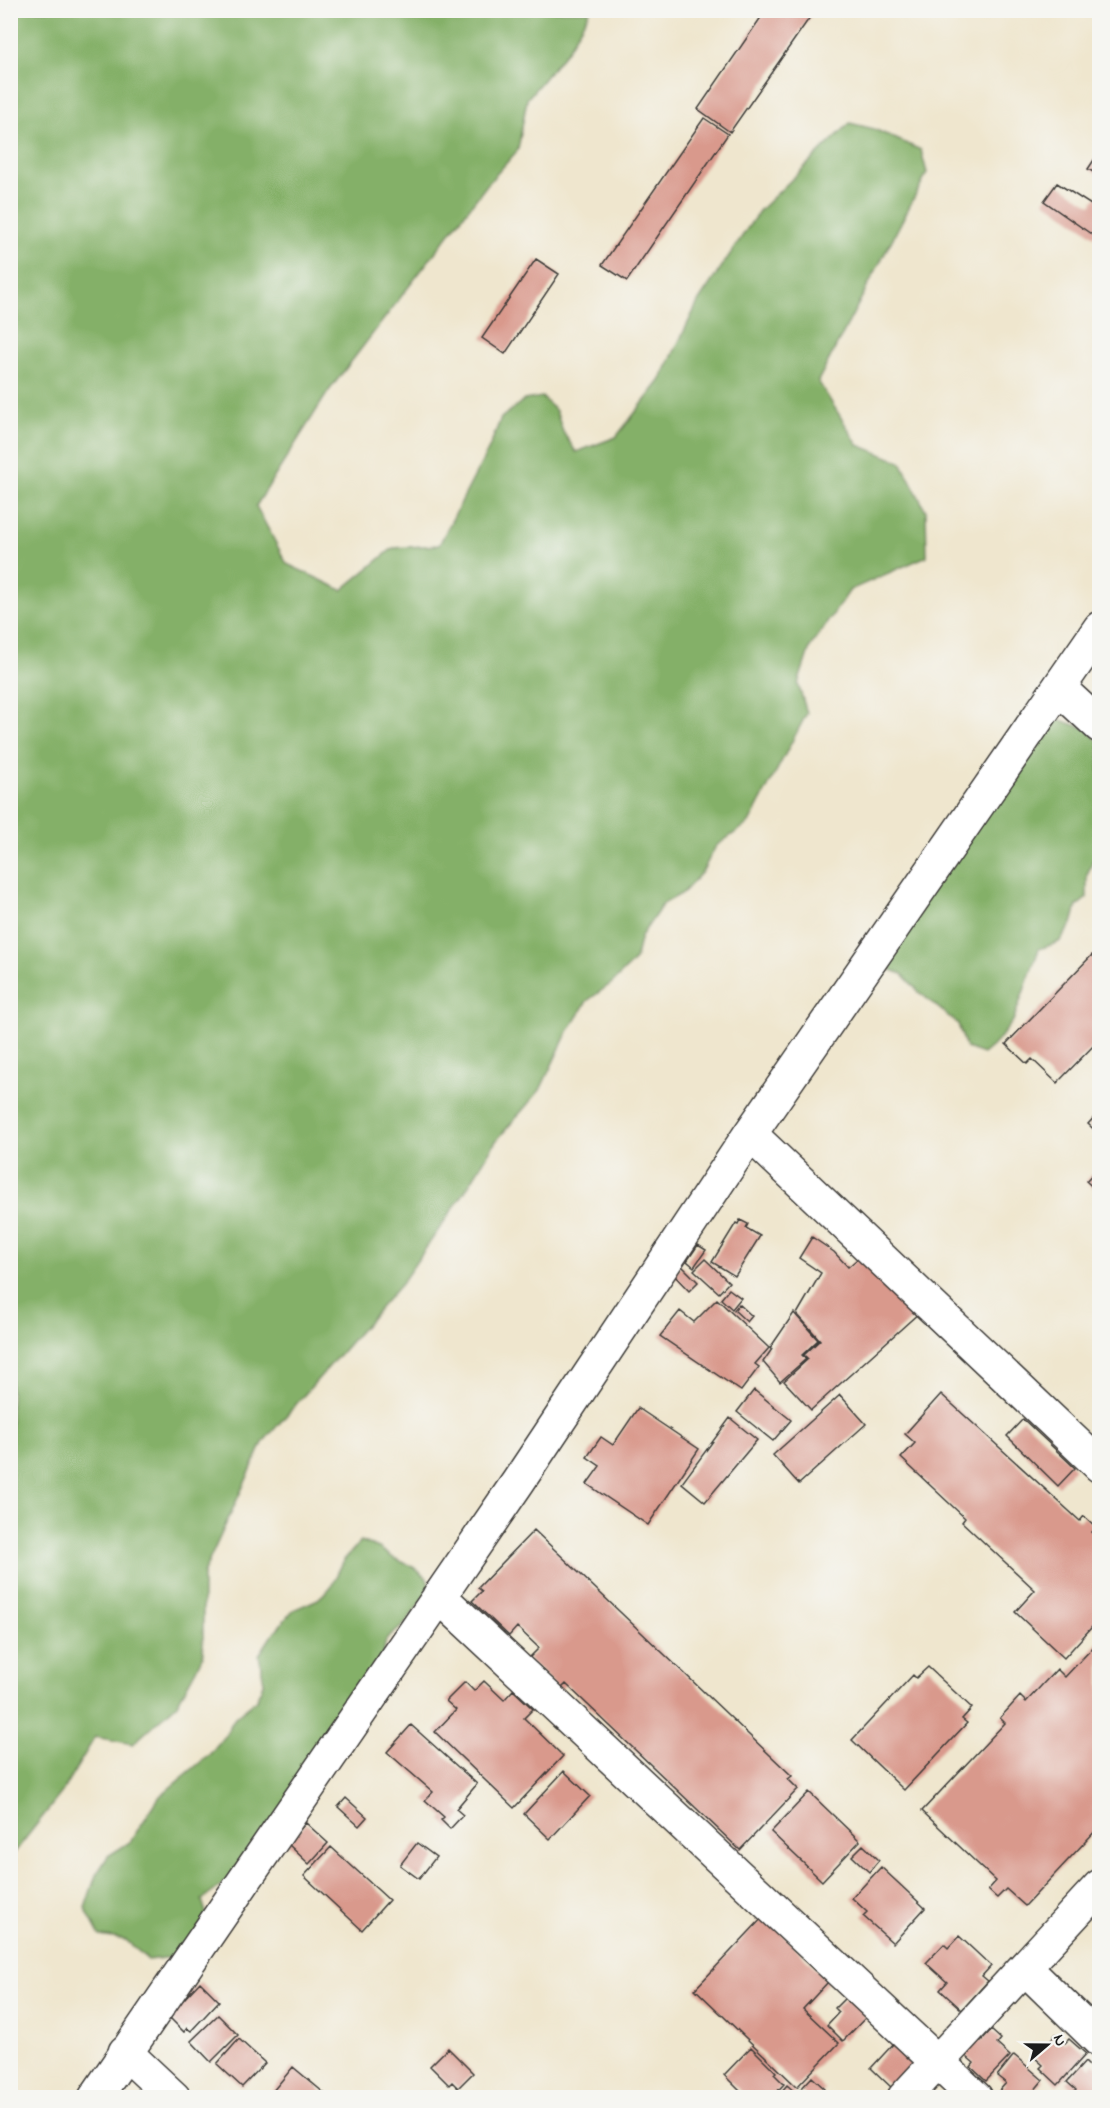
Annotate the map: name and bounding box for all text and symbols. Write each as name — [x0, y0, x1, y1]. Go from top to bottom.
north arrow — [1017, 2015, 1077, 2075]
text: N — [1046, 2031, 1072, 2050]

